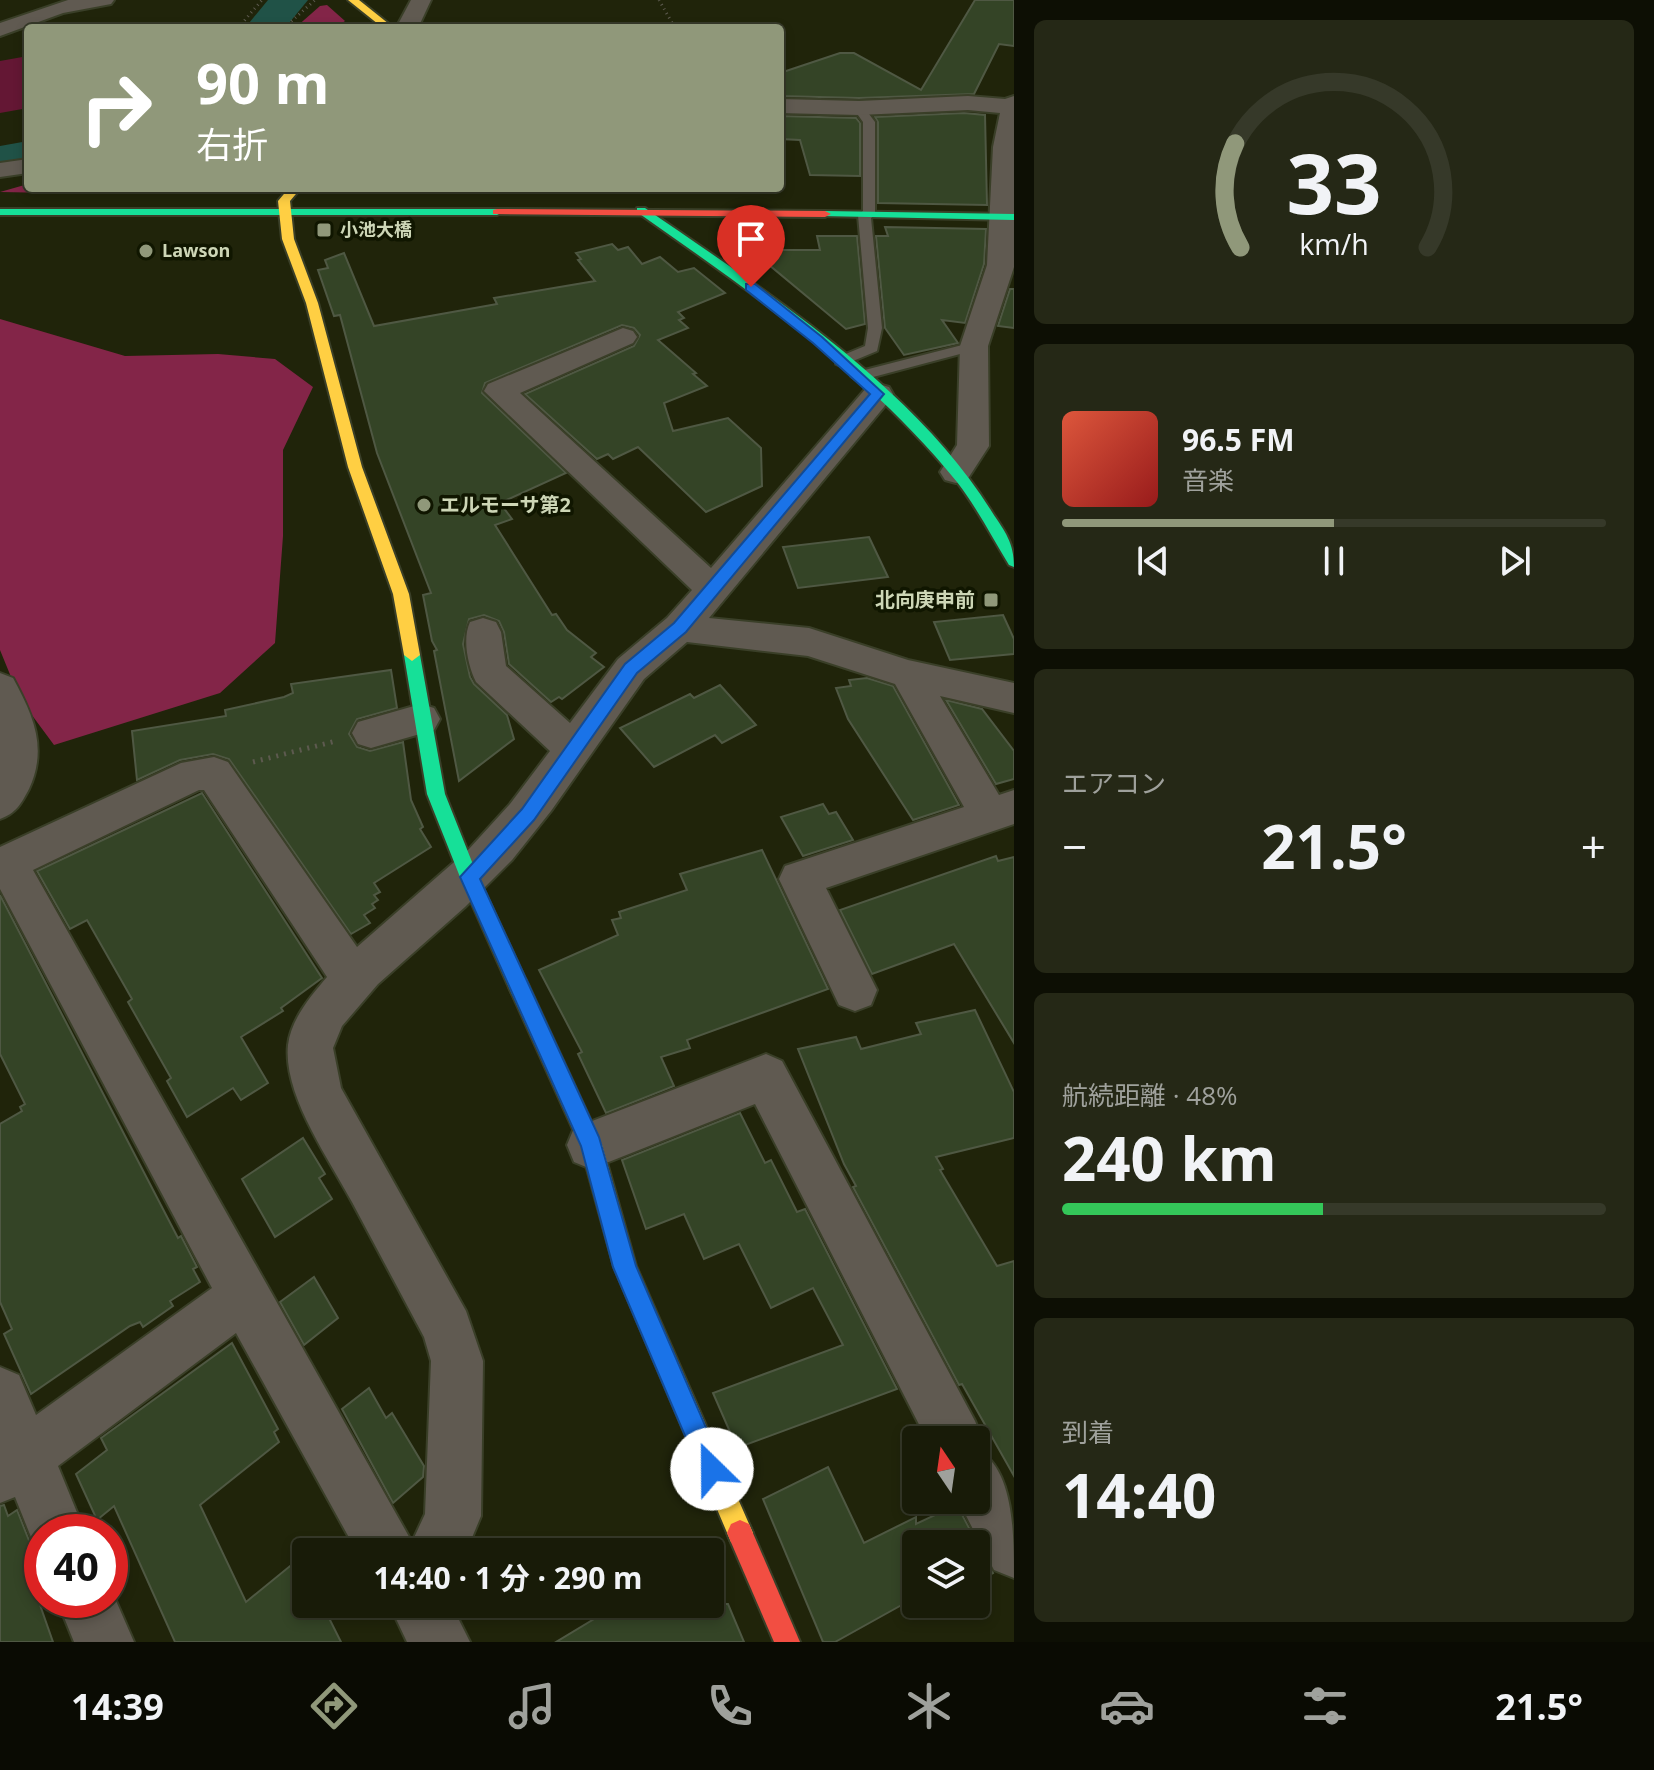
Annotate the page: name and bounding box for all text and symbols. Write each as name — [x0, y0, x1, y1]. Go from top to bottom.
text: 90 m — [196, 44, 330, 120]
icon: right — [64, 56, 168, 160]
text: 右折 — [196, 120, 268, 169]
text: 33 — [1286, 125, 1382, 238]
pin — [717, 205, 785, 287]
place label: 小池大橋 — [340, 217, 412, 241]
icon: arrive — [729, 217, 773, 261]
marker: 小池大橋 — [315, 221, 333, 239]
text: km/h — [1299, 224, 1369, 263]
place label: Lawson — [162, 238, 230, 262]
marker: Lawson — [137, 242, 155, 260]
text: 96.5 FM — [1182, 419, 1295, 460]
text: 音楽 — [1182, 462, 1234, 498]
place label: エルモーサ第2 — [440, 491, 571, 518]
marker: エルモーサ第2 — [415, 496, 433, 514]
icon: previous — [1131, 539, 1175, 583]
icon: pause — [1312, 539, 1356, 583]
icon: next — [1493, 539, 1537, 583]
place label: 北向庚申前 — [875, 586, 975, 613]
marker: 北向庚申前 — [982, 591, 1000, 609]
text: エアコン — [1062, 765, 1166, 801]
text: 21.5° — [1261, 805, 1407, 887]
text: − — [1062, 816, 1087, 876]
text: + — [1581, 816, 1606, 876]
text: 航続距離 · 48% — [1062, 1077, 1238, 1113]
text: 240 km — [1062, 1117, 1277, 1199]
text: 到着 — [1062, 1414, 1114, 1450]
north arrow — [902, 1426, 990, 1514]
map controls — [902, 1426, 990, 1618]
position arrow — [670, 1427, 754, 1511]
text: 14:40 — [1062, 1454, 1216, 1536]
speed limit sign: 40 — [24, 1514, 128, 1618]
button: layers — [902, 1530, 990, 1618]
text: 14:40 · 1 分 · 290 m — [373, 1557, 643, 1598]
icon: directions — [306, 1678, 362, 1734]
icon: music — [504, 1678, 560, 1734]
icon: phone — [702, 1678, 758, 1734]
icon: climate — [901, 1678, 957, 1734]
icon: car — [1099, 1678, 1155, 1734]
icon: filters — [1297, 1678, 1353, 1734]
text: 14:39 — [71, 1682, 164, 1731]
text: 21.5° — [1495, 1682, 1583, 1731]

